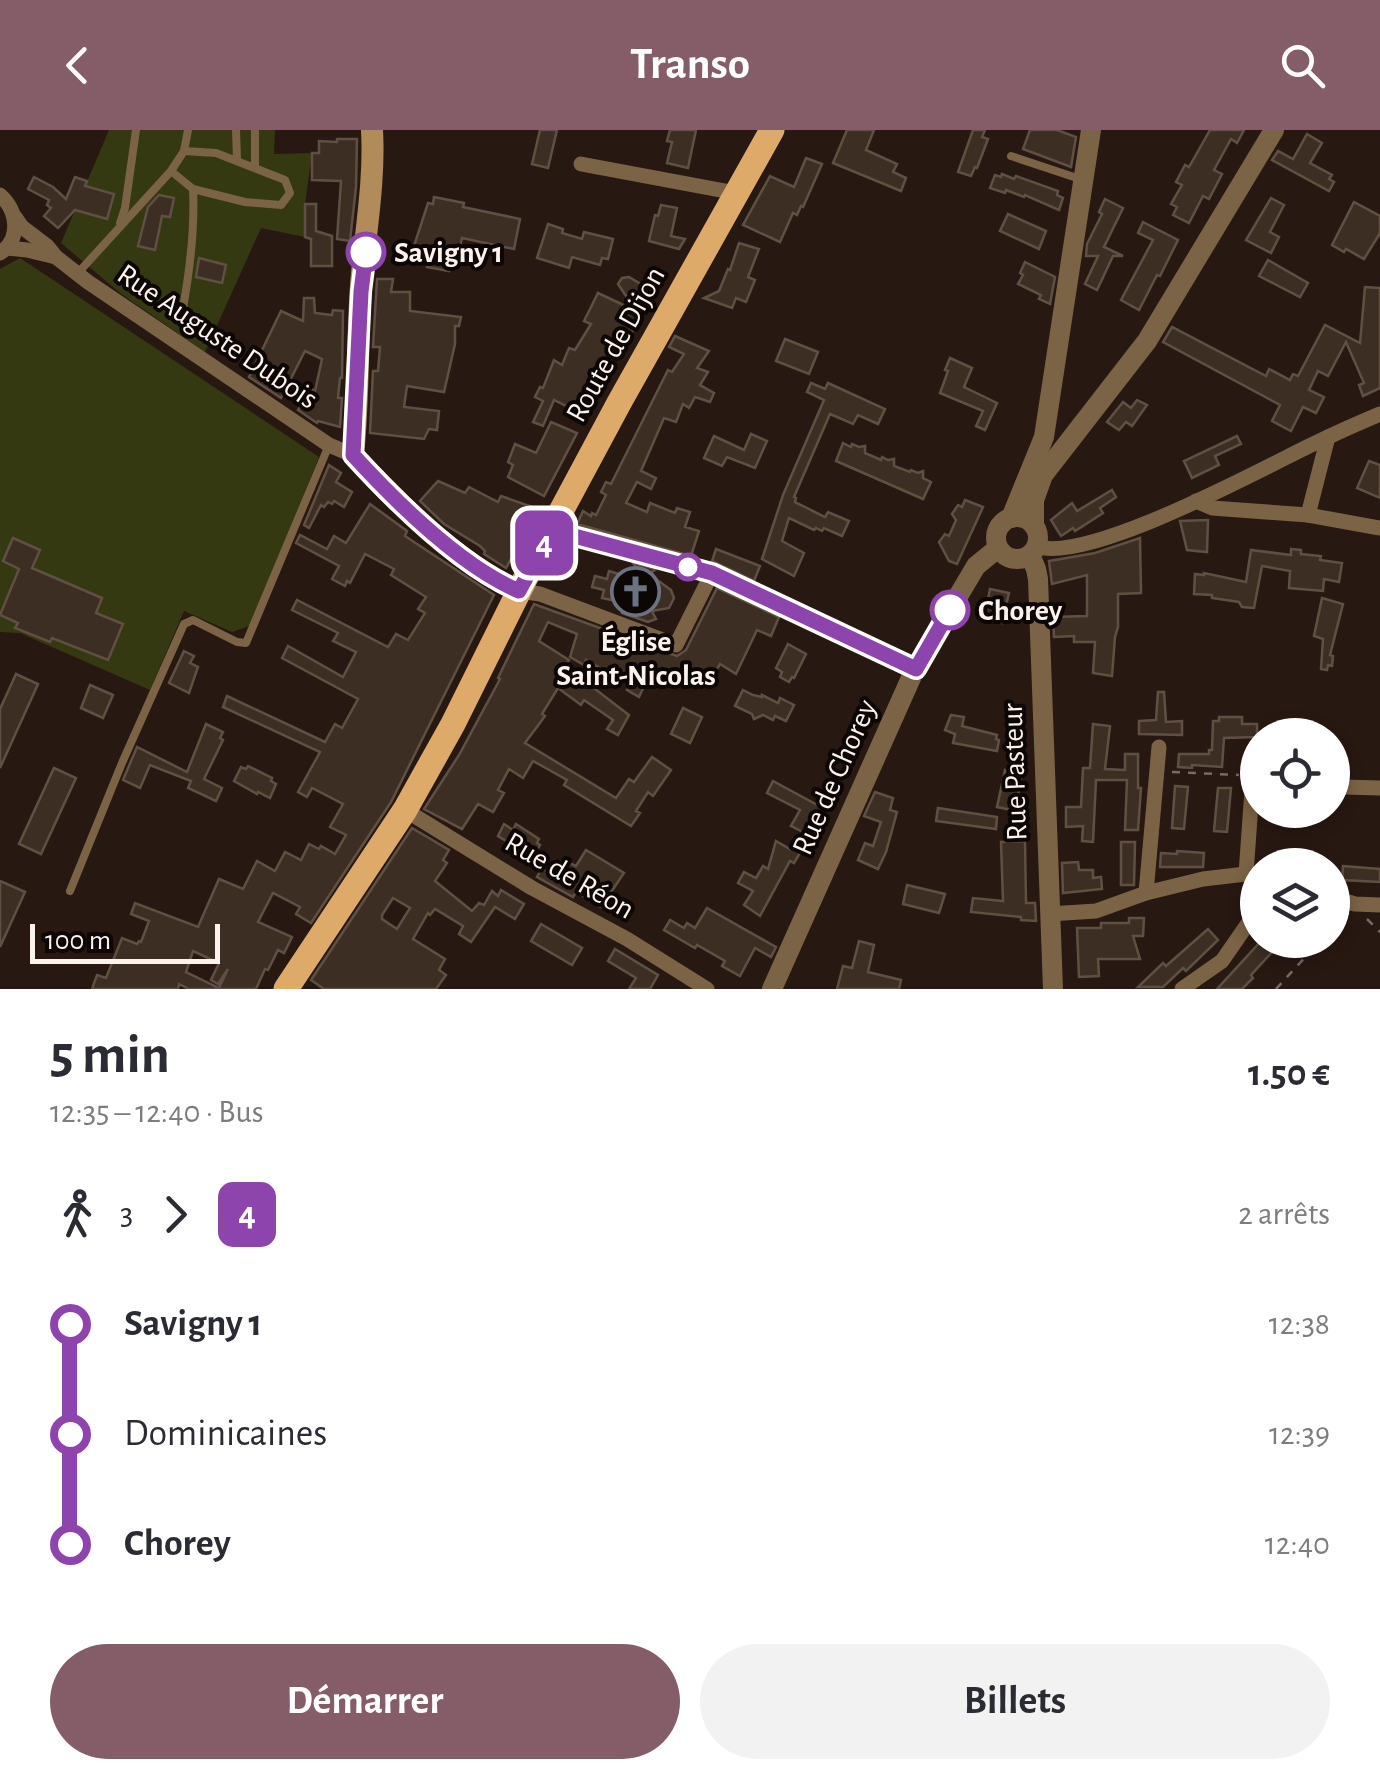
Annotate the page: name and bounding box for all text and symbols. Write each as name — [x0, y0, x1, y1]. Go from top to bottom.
icon: back — [50, 38, 105, 93]
icon: search — [1275, 38, 1330, 93]
text: Transo — [630, 42, 750, 87]
marker: Savigny 1 — [347, 233, 385, 271]
place label: Savigny 1 — [394, 238, 503, 268]
street label: Rue Auguste Dubois — [112, 259, 323, 415]
street label: Route de Dijon — [561, 262, 671, 427]
line badge: 4 — [512, 510, 576, 576]
text: 4 — [535, 526, 553, 561]
unlabelled marker — [675, 554, 701, 580]
church icon: Église Saint-Nicolas — [610, 566, 662, 618]
marker: Chorey — [931, 591, 969, 629]
place label: Chorey — [978, 596, 1063, 626]
place label: Église Saint-Nicolas — [556, 624, 716, 691]
street label: Rue de Chorey — [787, 695, 883, 859]
street label: Rue Pasteur — [998, 702, 1032, 841]
map controls — [1240, 718, 1350, 958]
button: locate — [1240, 718, 1350, 828]
street label: Rue de Réon — [500, 827, 639, 925]
button: layers — [1240, 848, 1350, 958]
scale bar — [30, 919, 220, 964]
text: 100 m — [45, 927, 111, 955]
text: 5 min — [50, 1028, 170, 1083]
text: 1.50 € — [1248, 1055, 1330, 1093]
text: 12:35 – 12:40 · Bus — [50, 1096, 264, 1128]
icon: walk — [50, 1187, 105, 1242]
icon: forward — [148, 1187, 203, 1242]
text: 4 — [238, 1197, 256, 1232]
text: 3 — [120, 1198, 133, 1230]
text: 2 arrêts — [1238, 1198, 1330, 1230]
text: Savigny 1 — [124, 1305, 262, 1343]
text: 12:38 — [1269, 1308, 1330, 1340]
text: Dominicaines — [124, 1415, 327, 1453]
text: 12:39 — [1269, 1418, 1330, 1450]
text: Chorey — [124, 1525, 231, 1563]
text: 12:40 — [1265, 1528, 1330, 1560]
button: Démarrer — [50, 1644, 680, 1759]
button: Billets — [700, 1644, 1330, 1759]

